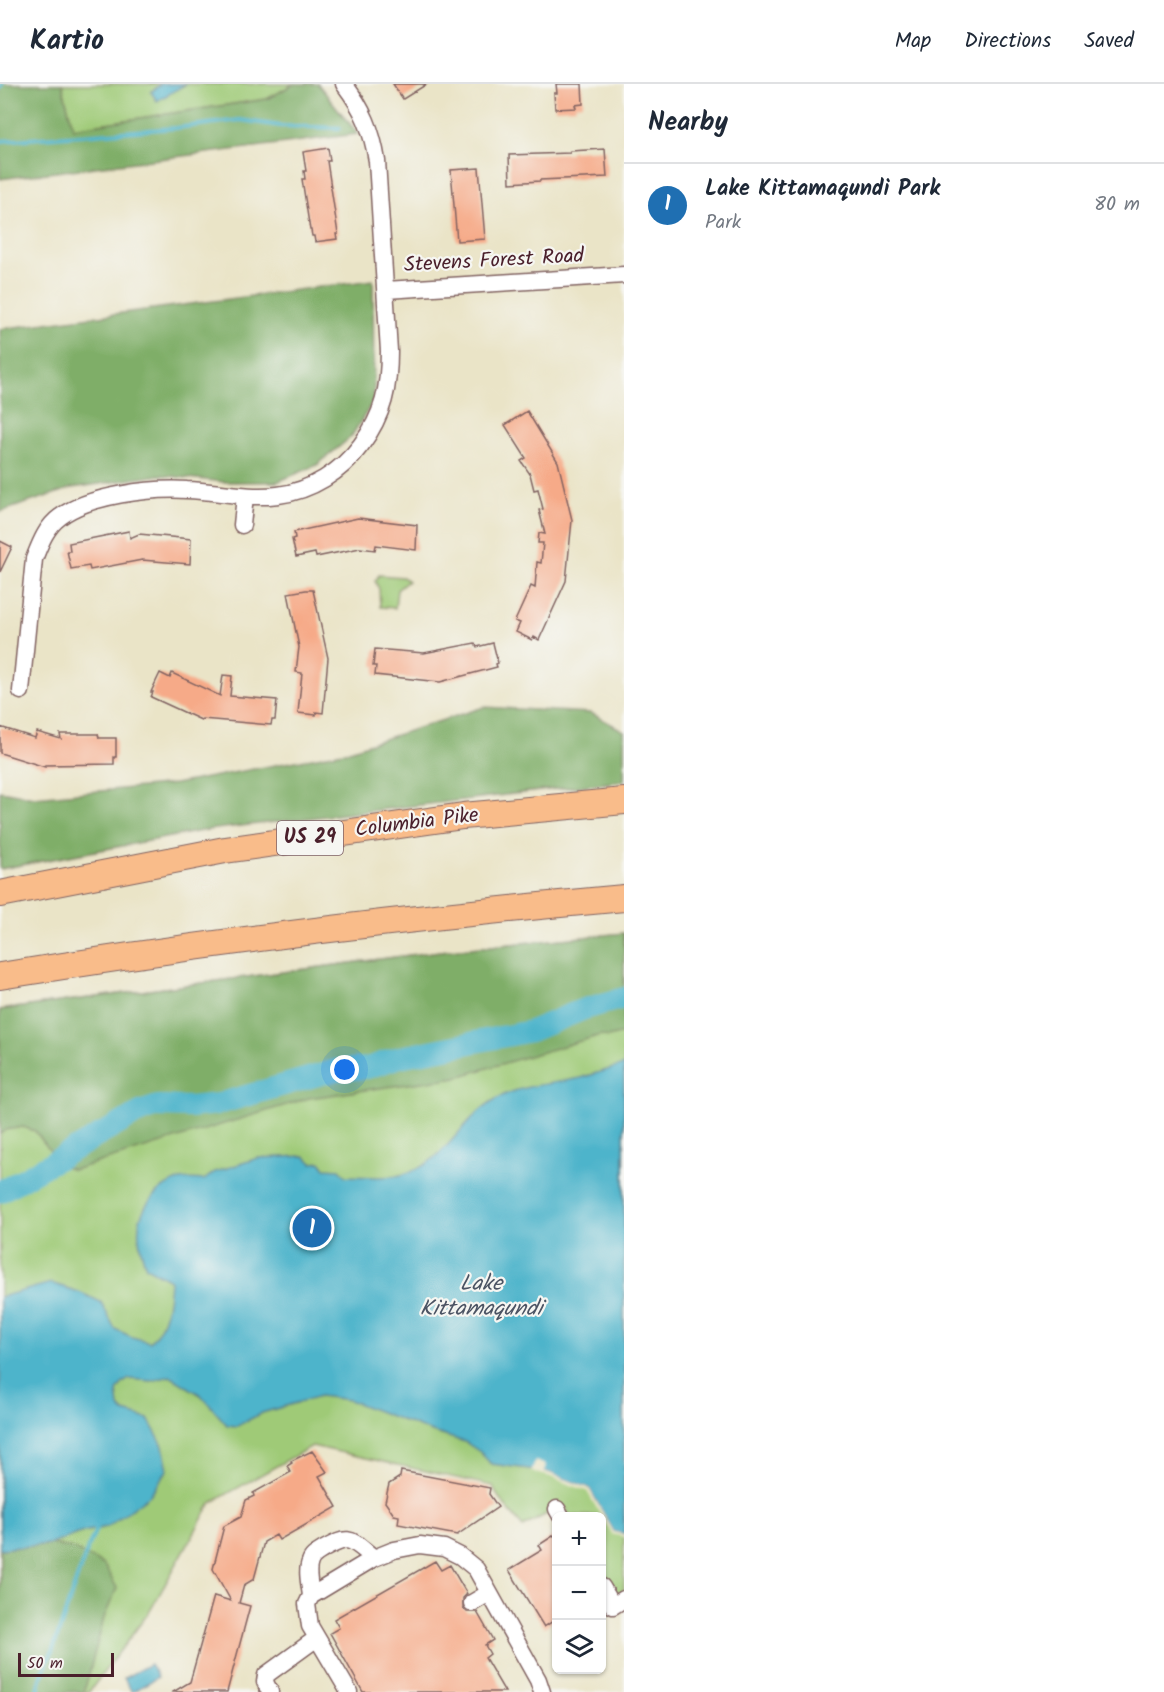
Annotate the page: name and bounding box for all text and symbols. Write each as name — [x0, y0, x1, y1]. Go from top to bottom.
text: Kartio — [30, 19, 104, 64]
text: Map — [895, 25, 931, 58]
text: Directions — [964, 25, 1051, 58]
text: Saved — [1084, 25, 1134, 58]
text: Nearby — [648, 102, 728, 144]
text: Lake Kittamaqundi Park — [705, 172, 940, 207]
text: 1 — [664, 189, 671, 221]
text: 80 m — [1094, 189, 1140, 221]
text: Park — [705, 207, 741, 239]
street label: Stevens Forest Road — [403, 240, 585, 282]
street label: Columbia Pike — [353, 799, 481, 847]
road number: US 29 — [277, 821, 343, 855]
your location — [330, 1055, 359, 1084]
pin: 1 — [292, 1206, 332, 1250]
water label: Lake Kittamaqundi — [420, 1267, 547, 1327]
map controls — [552, 1512, 606, 1674]
button: + — [552, 1512, 606, 1566]
button: − — [552, 1566, 606, 1620]
button: layers — [552, 1620, 606, 1674]
scale bar — [18, 1650, 114, 1678]
text: 50 m — [27, 1651, 63, 1676]

